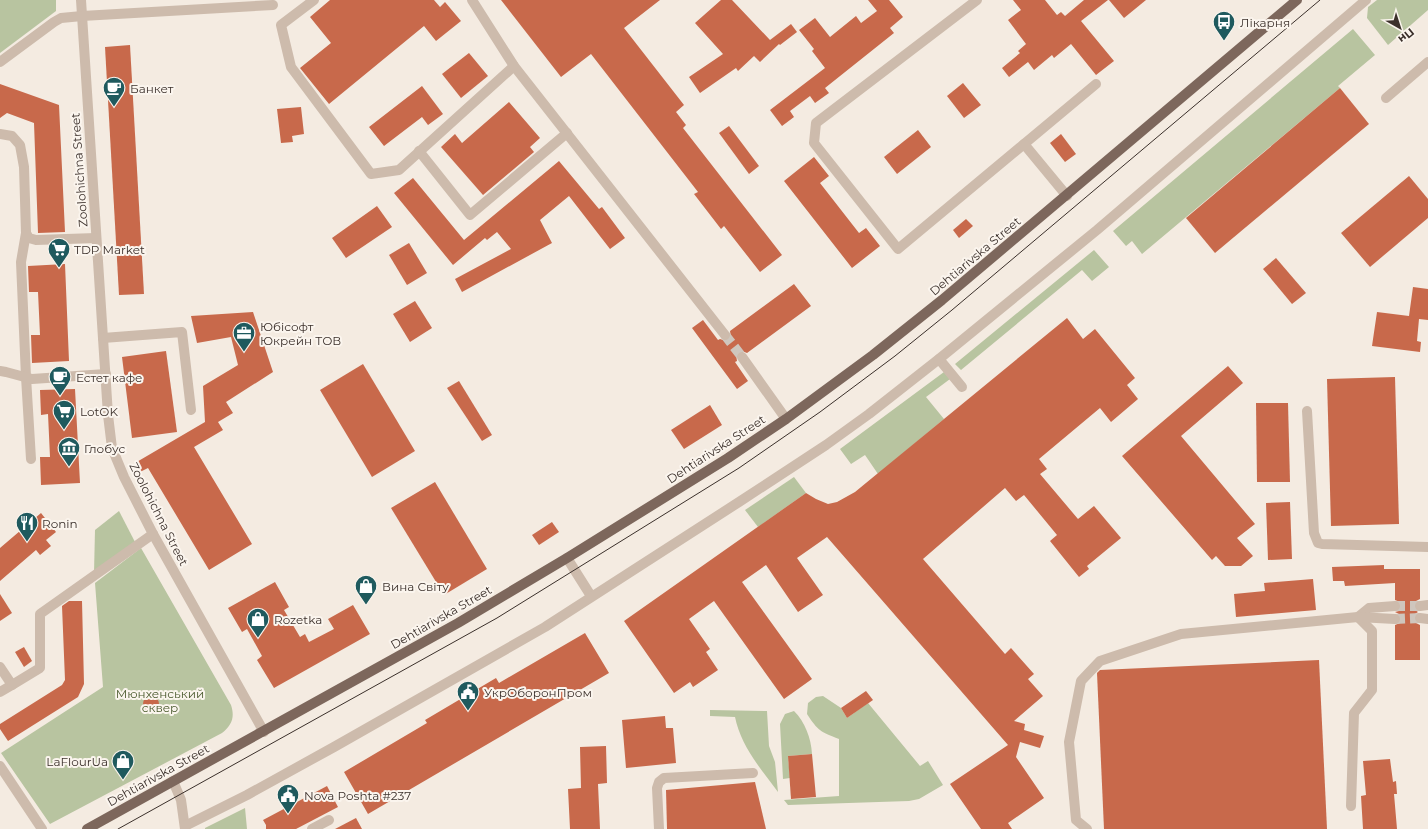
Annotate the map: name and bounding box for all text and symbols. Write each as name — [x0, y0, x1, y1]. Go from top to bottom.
north arrow — [1380, 8, 1420, 48]
bus stop icon: Лікарня — [1211, 9, 1237, 42]
place label: Лікарня — [1240, 15, 1290, 30]
text: Пн — [1395, 25, 1417, 46]
cafe icon: Банкет — [101, 75, 127, 108]
place label: Банкет — [130, 81, 174, 96]
street label: Zoolohichna Street — [68, 112, 90, 227]
street label: Dehtiarivska Street — [926, 213, 1024, 298]
supermarket icon: TDP Market — [46, 236, 72, 269]
place label: TDP Market — [74, 242, 145, 257]
place label: Юбісофт Юкрейн ТОВ — [260, 319, 341, 348]
office icon: Юбісофт Юкрейн ТОВ — [231, 320, 257, 353]
cafe icon: Естет кафе — [47, 364, 73, 397]
place label: Естет кафе — [76, 370, 143, 385]
supermarket icon: LotOK — [51, 398, 77, 431]
place label: LotOK — [80, 404, 118, 419]
street label: Dehtiarivska Street — [664, 412, 768, 486]
museum icon: Глобус — [56, 435, 82, 468]
place label: Глобус — [84, 441, 125, 456]
street label: Zoolohichna Street — [126, 460, 192, 568]
restaurant icon: Ronin — [14, 510, 40, 543]
place label: Ronin — [42, 516, 78, 531]
shop icon: Вина Світу — [353, 573, 379, 606]
place label: Вина Світу — [382, 579, 449, 594]
street label: Dehtiarivska Street — [388, 582, 494, 652]
shop icon: Rozetka — [245, 606, 271, 639]
place label: Rozetka — [274, 612, 322, 627]
public building icon: УкрОборонПром — [455, 679, 481, 712]
place label: УкрОборонПром — [484, 685, 592, 700]
park label: Мюнхенський сквер — [116, 686, 204, 715]
street label: Dehtiarivska Street — [104, 741, 212, 809]
shop icon: LaFlourUa — [110, 748, 136, 781]
place label: LaFlourUa — [46, 754, 108, 769]
public building icon: Nova Poshta #237 — [275, 782, 301, 815]
place label: Nova Poshta #237 — [304, 788, 411, 803]

